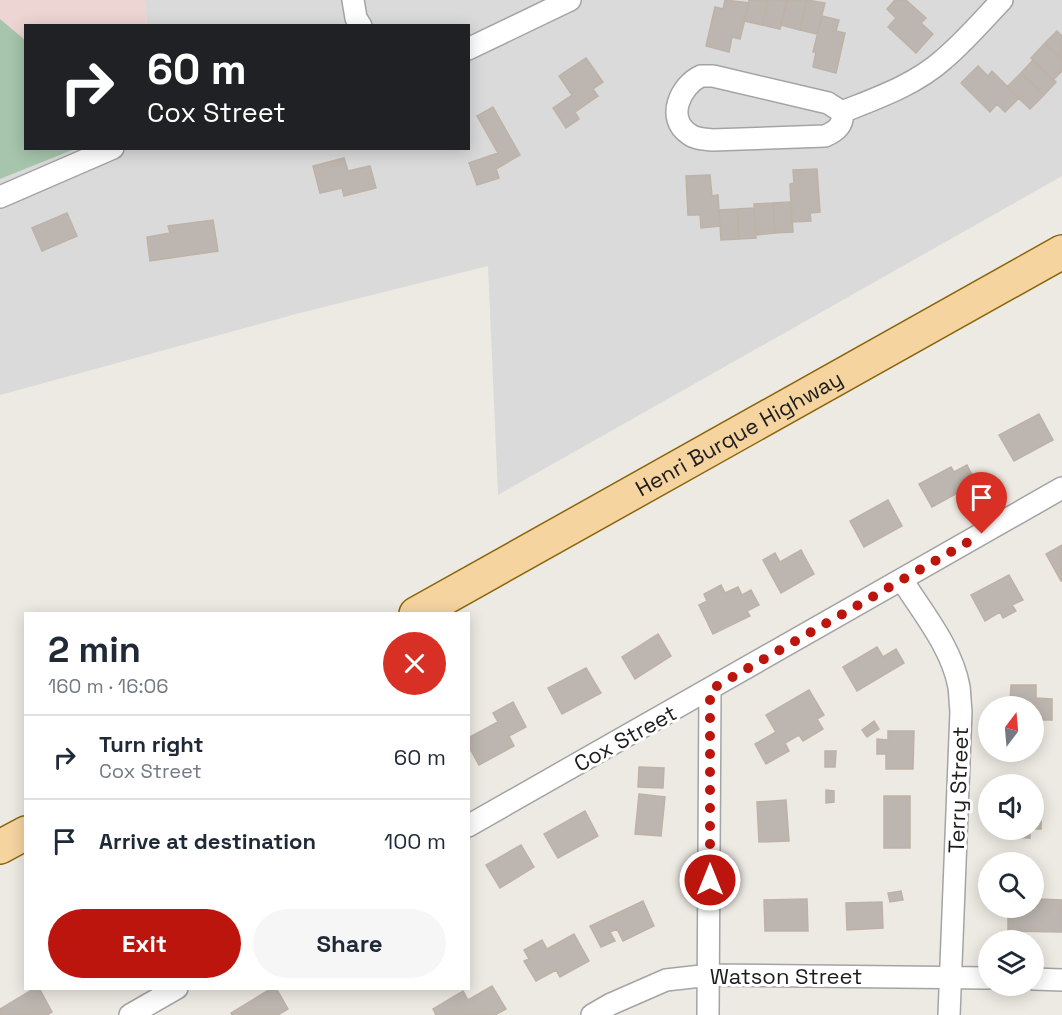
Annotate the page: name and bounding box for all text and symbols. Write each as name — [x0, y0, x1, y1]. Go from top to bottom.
text: 60 m — [147, 43, 247, 96]
icon: right — [48, 48, 126, 126]
text: Cox Street — [147, 95, 286, 130]
street label: Henri Burque Highway — [630, 364, 847, 502]
pin — [956, 472, 1007, 534]
icon: arrive — [965, 481, 998, 514]
text: 2 min — [48, 627, 141, 673]
button: close — [383, 632, 446, 695]
text: 160 m · 16:06 — [48, 673, 169, 699]
north arrow — [978, 696, 1044, 762]
map controls — [978, 696, 1044, 996]
street label: Cox Street — [569, 698, 681, 778]
street label: Terry Street — [942, 726, 974, 854]
text: Turn right — [99, 730, 204, 758]
icon: right — [48, 741, 81, 774]
text: 60 m — [394, 743, 446, 771]
text: Cox Street — [99, 758, 202, 784]
button: sound — [978, 774, 1044, 840]
icon: arrive — [48, 825, 81, 858]
text: Arrive at destination — [99, 827, 316, 855]
text: 100 m — [384, 827, 446, 855]
position arrow — [678, 848, 742, 912]
button: search — [978, 852, 1044, 918]
button: Exit — [48, 909, 241, 978]
button: Share — [253, 909, 446, 978]
button: layers — [978, 930, 1044, 996]
street label: Watson Street — [710, 962, 862, 990]

